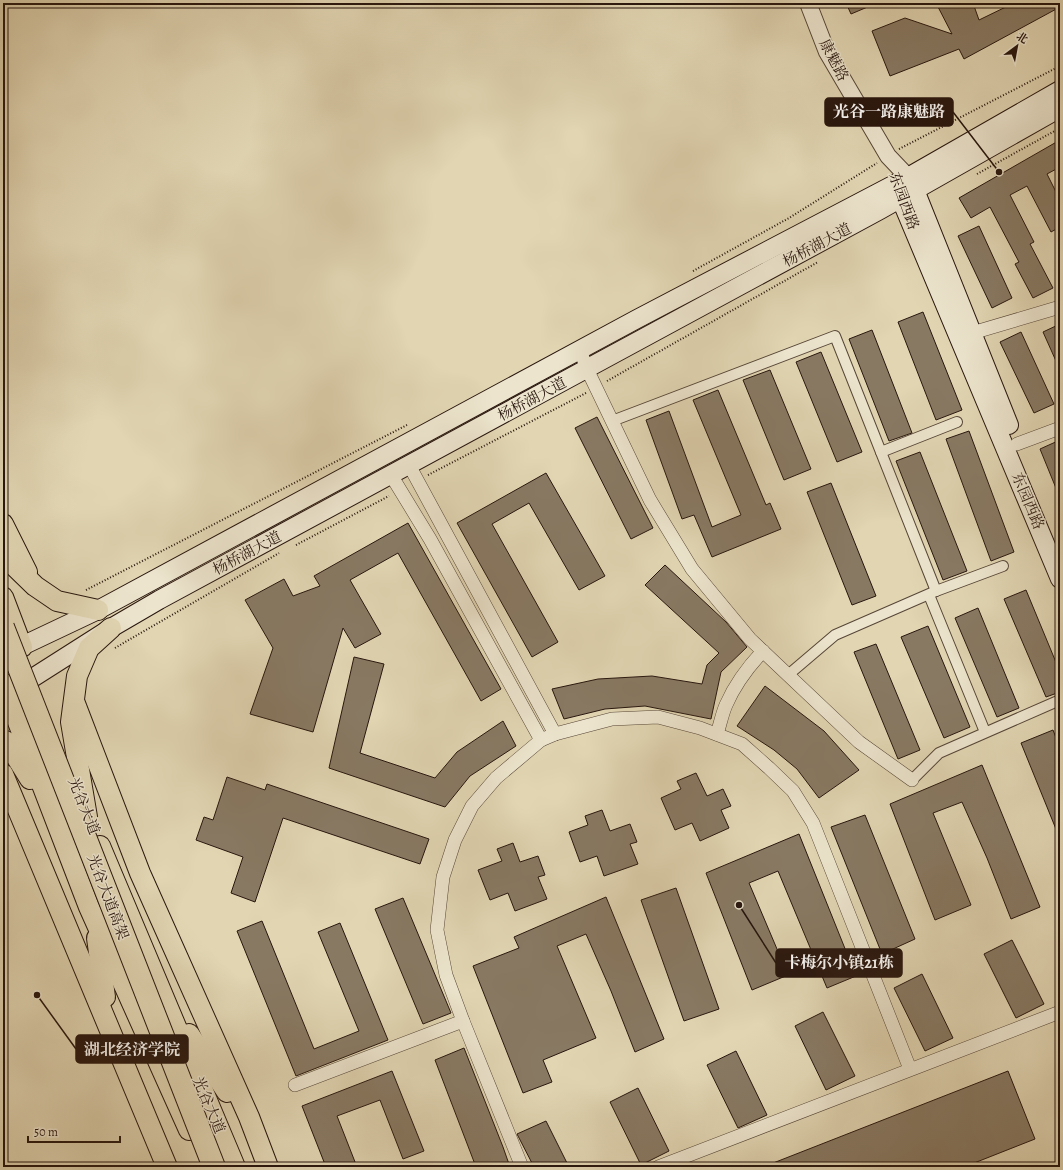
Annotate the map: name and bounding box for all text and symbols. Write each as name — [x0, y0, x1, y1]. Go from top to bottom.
north arrow — [997, 26, 1037, 66]
text: 北 — [1013, 29, 1031, 47]
street label: 康魅路 — [815, 35, 853, 85]
callout: 光谷一路康魅路 — [825, 98, 953, 126]
text: 光谷一路康魅路 — [833, 101, 945, 123]
street label: 东园西路 — [884, 169, 924, 233]
street label: 杨桥湖大道 — [779, 219, 855, 271]
street label: 杨桥湖大道 — [494, 373, 570, 425]
street label: 东园西路 — [1007, 469, 1049, 533]
street label: 杨桥湖大道 — [209, 527, 285, 579]
street label: 光谷大道 — [63, 774, 105, 838]
street label: 光谷大道高架 — [83, 851, 133, 943]
callout: 卡梅尔小镇21栋 — [776, 949, 902, 977]
text: 卡梅尔小镇21栋 — [784, 952, 894, 974]
callout: 湖北经济学院 — [76, 1035, 188, 1063]
text: 湖北经济学院 — [84, 1039, 180, 1061]
street label: 光谷大道 — [188, 1073, 230, 1137]
scale bar — [28, 1118, 120, 1144]
text: 50 m — [34, 1124, 58, 1140]

